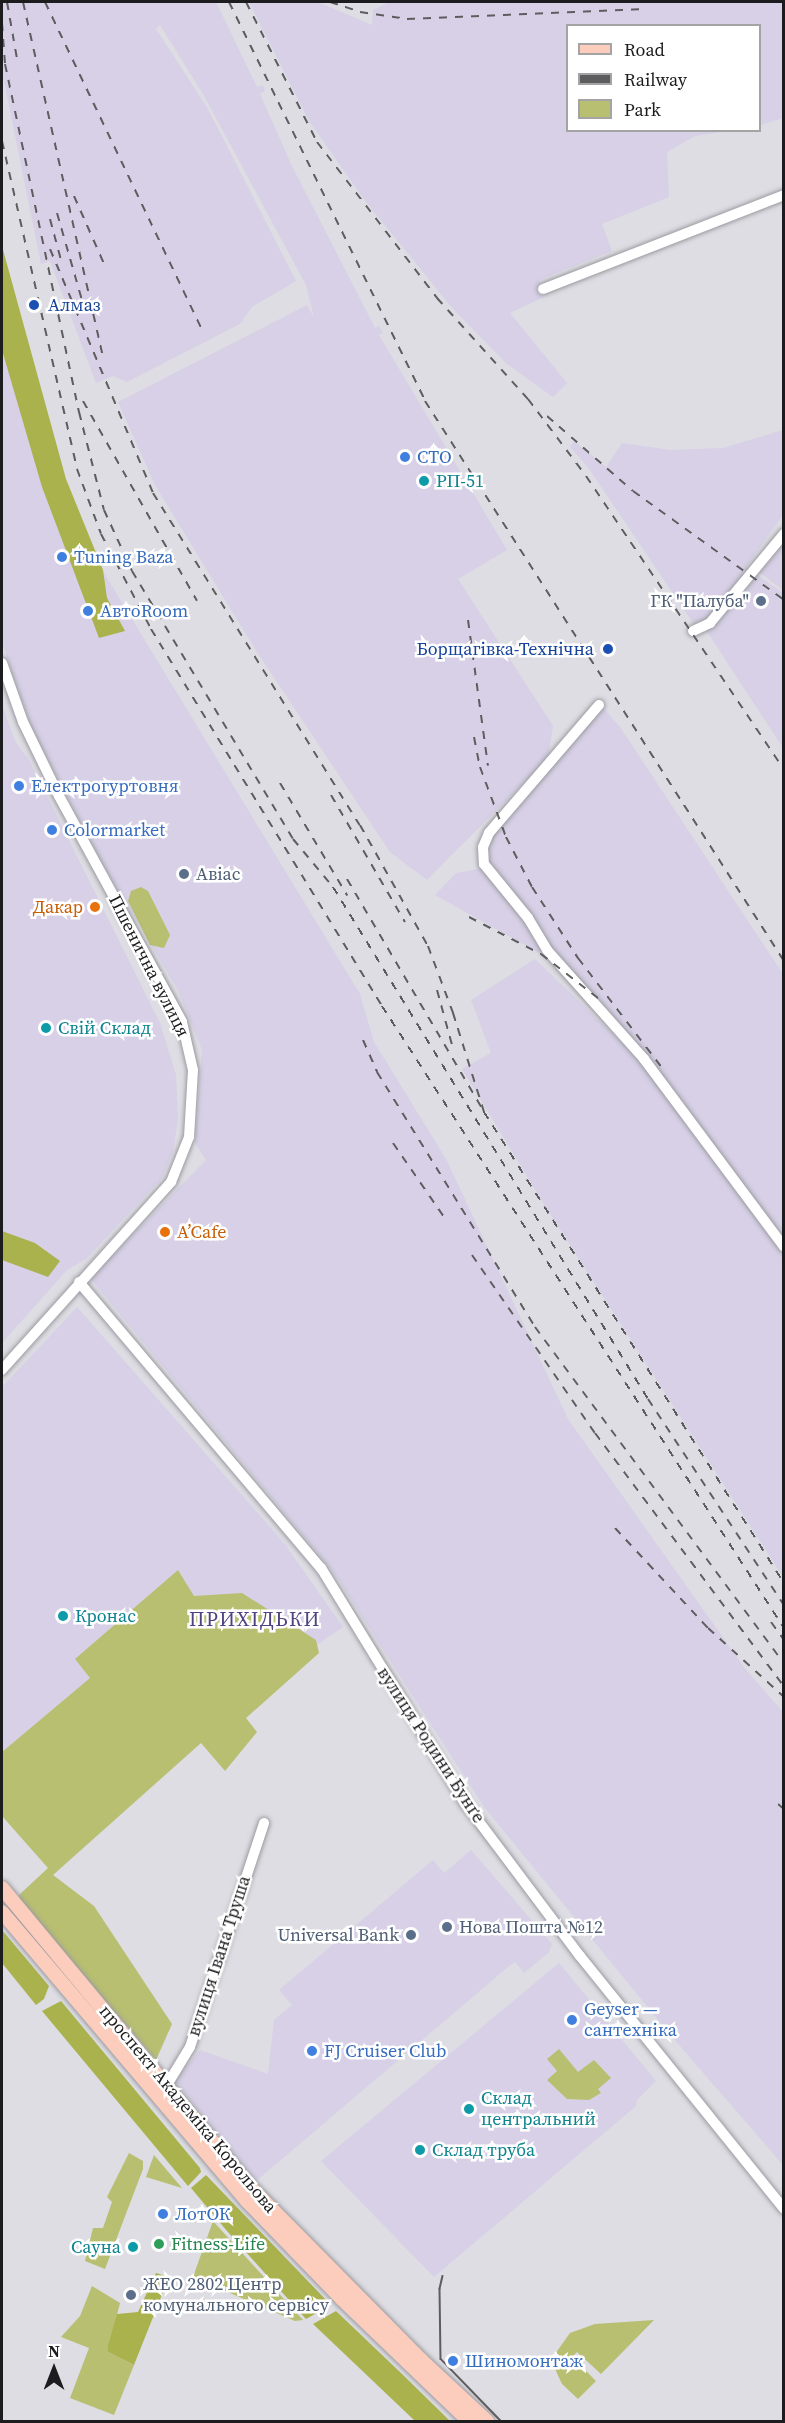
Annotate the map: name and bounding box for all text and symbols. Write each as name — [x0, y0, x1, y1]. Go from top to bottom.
legend — [566, 24, 761, 132]
text: Road — [624, 37, 665, 62]
text: Railway — [624, 67, 687, 92]
text: Park — [624, 97, 661, 122]
place label: Алмаз — [48, 294, 101, 316]
marker: Алмаз — [25, 296, 43, 314]
place label: СТО — [417, 446, 452, 468]
marker: СТО — [398, 450, 412, 464]
place label: РП-51 — [436, 470, 484, 492]
marker: РП-51 — [417, 474, 431, 488]
place label: Tuning Baza — [74, 546, 174, 568]
marker: Tuning Baza — [55, 550, 69, 564]
place label: ГК "Палуба" — [650, 590, 749, 612]
marker: ГК "Палуба" — [754, 594, 768, 608]
place label: АвтоRoom — [100, 600, 188, 622]
marker: АвтоRoom — [81, 604, 95, 618]
place label: Борщагівка-Технічна — [417, 638, 594, 660]
marker: Борщагівка-Технічна — [599, 640, 617, 658]
place label: Електрогуртовня — [31, 775, 178, 797]
marker: Електрогуртовня — [12, 779, 26, 793]
place label: Colormarket — [64, 819, 165, 841]
marker: Colormarket — [45, 823, 59, 837]
place label: Авіас — [196, 863, 241, 885]
marker: Авіас — [177, 867, 191, 881]
street label: Пшенична вулиця — [104, 891, 194, 1041]
place label: Дакар — [33, 896, 83, 918]
marker: Дакар — [88, 900, 102, 914]
place label: Свій Склад — [58, 1017, 151, 1039]
marker: Свій Склад — [39, 1021, 53, 1035]
place label: A’Cafe — [177, 1221, 226, 1243]
marker: A’Cafe — [158, 1225, 172, 1239]
place label: Кронас — [75, 1605, 136, 1627]
district label: ПРИХІДЬКИ — [189, 1607, 321, 1631]
marker: Кронас — [56, 1609, 70, 1623]
street label: вулиця Родини Бунґе — [372, 1663, 490, 1827]
street label: вулиця Івана Труша — [183, 1873, 255, 2039]
place label: Нова Пошта №12 — [459, 1916, 603, 1938]
marker: Нова Пошта №12 — [440, 1920, 454, 1934]
place label: Universal Bank — [277, 1924, 399, 1946]
marker: Universal Bank — [404, 1928, 418, 1942]
place label: Geyser — сантехніка — [584, 1999, 677, 2042]
street label: проспект Академіка Корольова — [95, 2001, 281, 2217]
marker: Geyser — сантехніка — [565, 2013, 579, 2027]
place label: FJ Cruiser Club — [324, 2040, 446, 2062]
marker: FJ Cruiser Club — [305, 2044, 319, 2058]
place label: Склад центральний — [481, 2088, 596, 2130]
marker: Склад центральний — [462, 2102, 476, 2116]
place label: Склад труба — [432, 2139, 535, 2161]
marker: Склад труба — [413, 2143, 427, 2157]
place label: ЛотОК — [175, 2203, 231, 2225]
marker: ЛотОК — [156, 2207, 170, 2221]
place label: Fitness-Life — [171, 2233, 265, 2255]
place label: Сауна — [71, 2236, 121, 2258]
marker: Fitness-Life — [152, 2237, 166, 2251]
marker: Сауна — [126, 2240, 140, 2254]
place label: ЖЕО 2802 Центр комунального сервісу — [143, 2274, 329, 2316]
marker: ЖЕО 2802 Центр комунального сервісу — [124, 2288, 138, 2302]
north arrow — [24, 2339, 84, 2399]
text: N — [48, 2340, 60, 2362]
place label: Шиномонтаж — [465, 2350, 583, 2372]
marker: Шиномонтаж — [446, 2354, 460, 2368]

